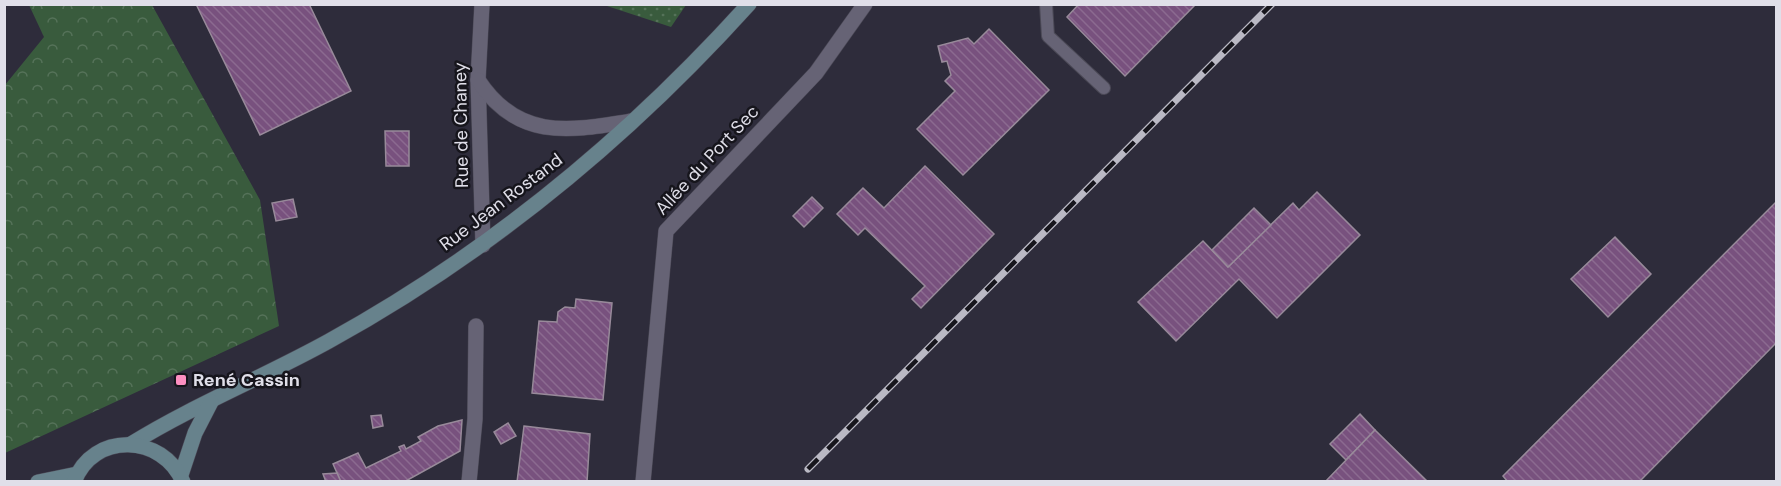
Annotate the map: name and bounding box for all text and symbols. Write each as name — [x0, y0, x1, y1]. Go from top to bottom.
street label: Rue de Chaney — [448, 62, 474, 188]
street label: Allée du Port Sec — [650, 100, 764, 220]
street label: Rue Jean Rostand — [435, 148, 567, 256]
place label: René Cassin — [193, 368, 300, 392]
marker: René Cassin — [174, 373, 188, 387]

